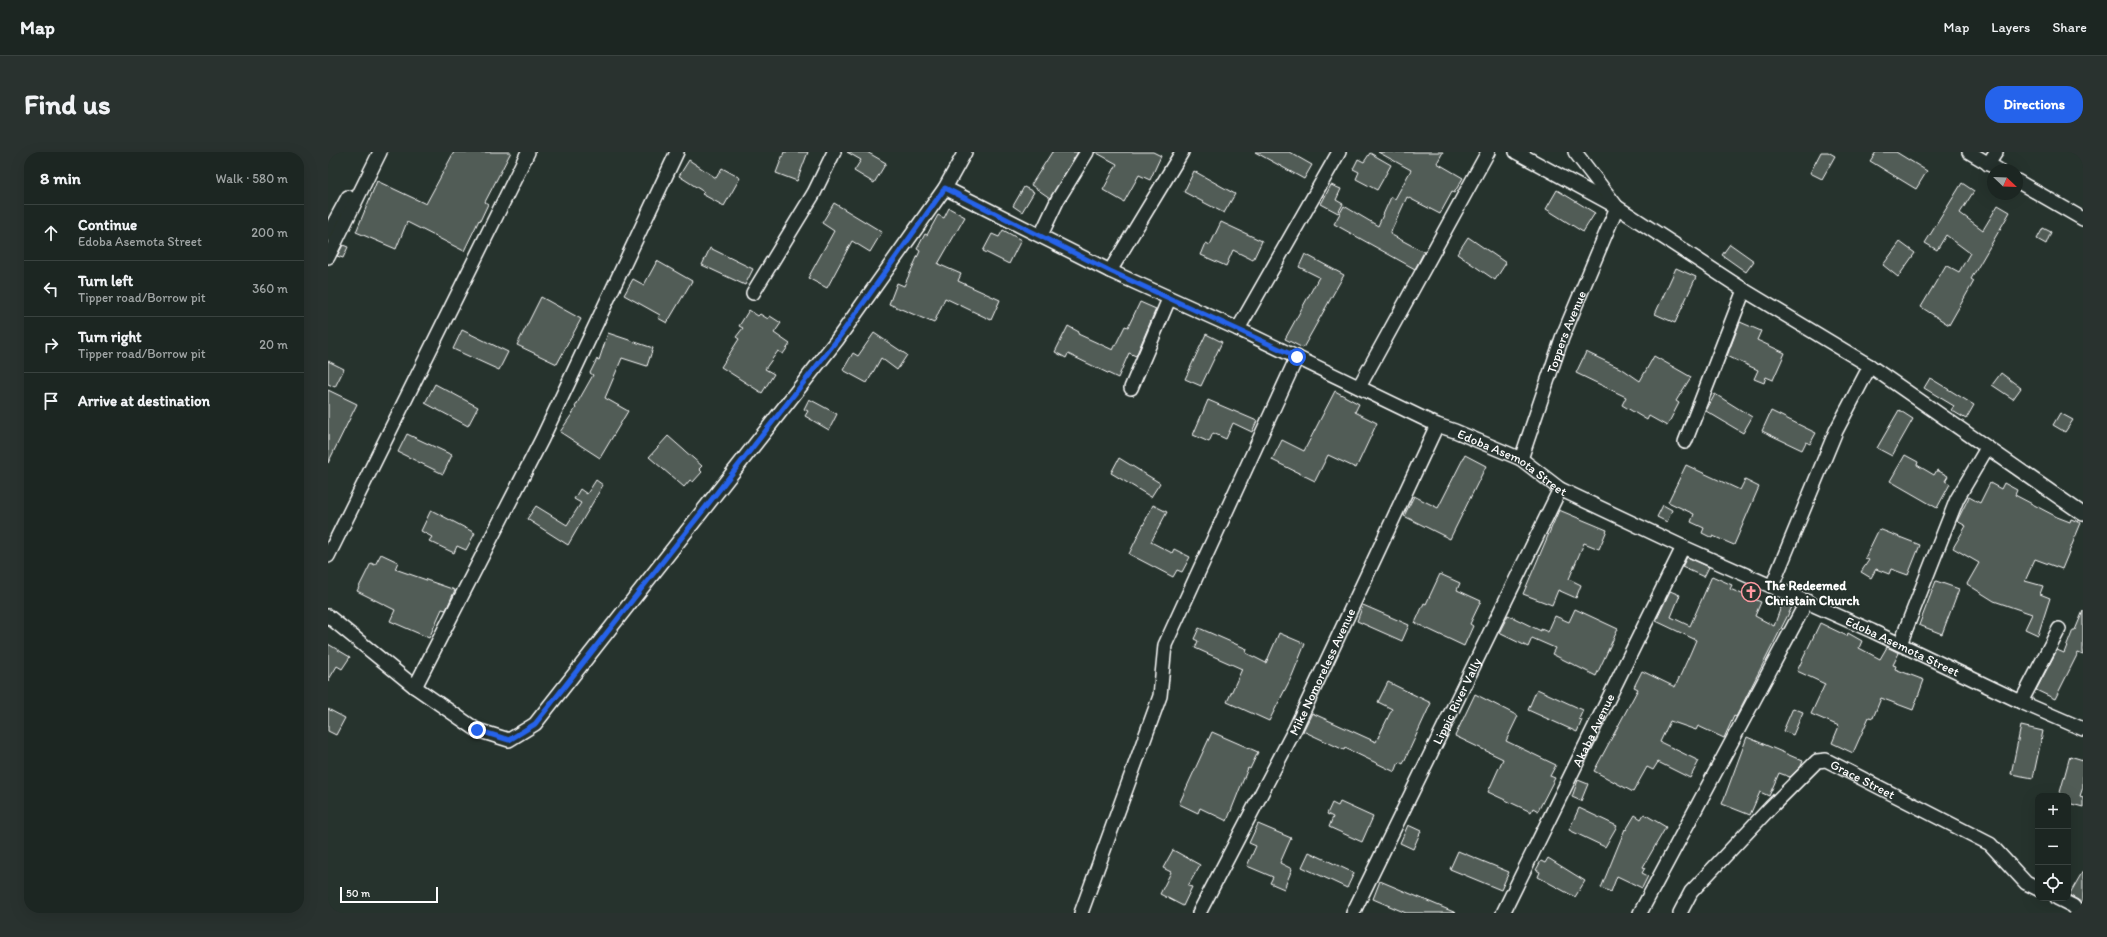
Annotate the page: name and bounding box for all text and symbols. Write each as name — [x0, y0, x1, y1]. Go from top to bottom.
text: Map — [20, 16, 55, 39]
text: Map — [1944, 19, 1969, 36]
text: Layers — [1991, 19, 2030, 36]
text: Share — [2052, 19, 2087, 36]
button: Directions — [1985, 86, 2083, 123]
text: Find us — [24, 87, 111, 121]
north arrow — [1987, 164, 2023, 200]
text: 8 min — [40, 168, 81, 188]
text: Walk · 580 m — [215, 171, 288, 186]
text: Continue — [78, 216, 137, 234]
icon: ahead — [40, 222, 62, 244]
text: 200 m — [251, 225, 288, 240]
text: Edoba Asemota Street — [78, 234, 202, 249]
text: Turn left — [78, 272, 133, 290]
icon: left — [40, 278, 62, 300]
text: 360 m — [252, 281, 288, 296]
street label: Toppers Avenue — [1543, 288, 1589, 375]
text: Tipper road/Borrow pit — [78, 290, 206, 305]
text: Turn right — [78, 328, 142, 346]
icon: right — [40, 334, 62, 356]
text: 20 m — [259, 337, 288, 352]
text: Tipper road/Borrow pit — [78, 346, 206, 361]
route start — [1288, 348, 1306, 366]
icon: arrive — [40, 390, 62, 412]
text: Arrive at destination — [78, 392, 210, 410]
street label: Edoba Asemota Street — [1456, 426, 1570, 499]
place label: The Redeemed Christain Church — [1764, 578, 1860, 608]
church icon: The Redeemed Christain Church — [1740, 581, 1762, 603]
street label: Mike Nomoreless Avenue — [1286, 606, 1358, 738]
street label: Edoba Asemota Street — [1843, 613, 1962, 679]
street label: Lippic River Vally — [1429, 655, 1484, 747]
street label: Akaba Avenue — [1569, 691, 1617, 769]
route end — [468, 721, 486, 739]
street label: Grace Street — [1828, 756, 1898, 802]
map controls — [2035, 793, 2071, 901]
button: + — [2035, 793, 2071, 829]
button: − — [2035, 829, 2071, 865]
button: locate — [2035, 865, 2071, 901]
scale bar — [340, 885, 438, 904]
text: 50 m — [346, 887, 370, 900]

